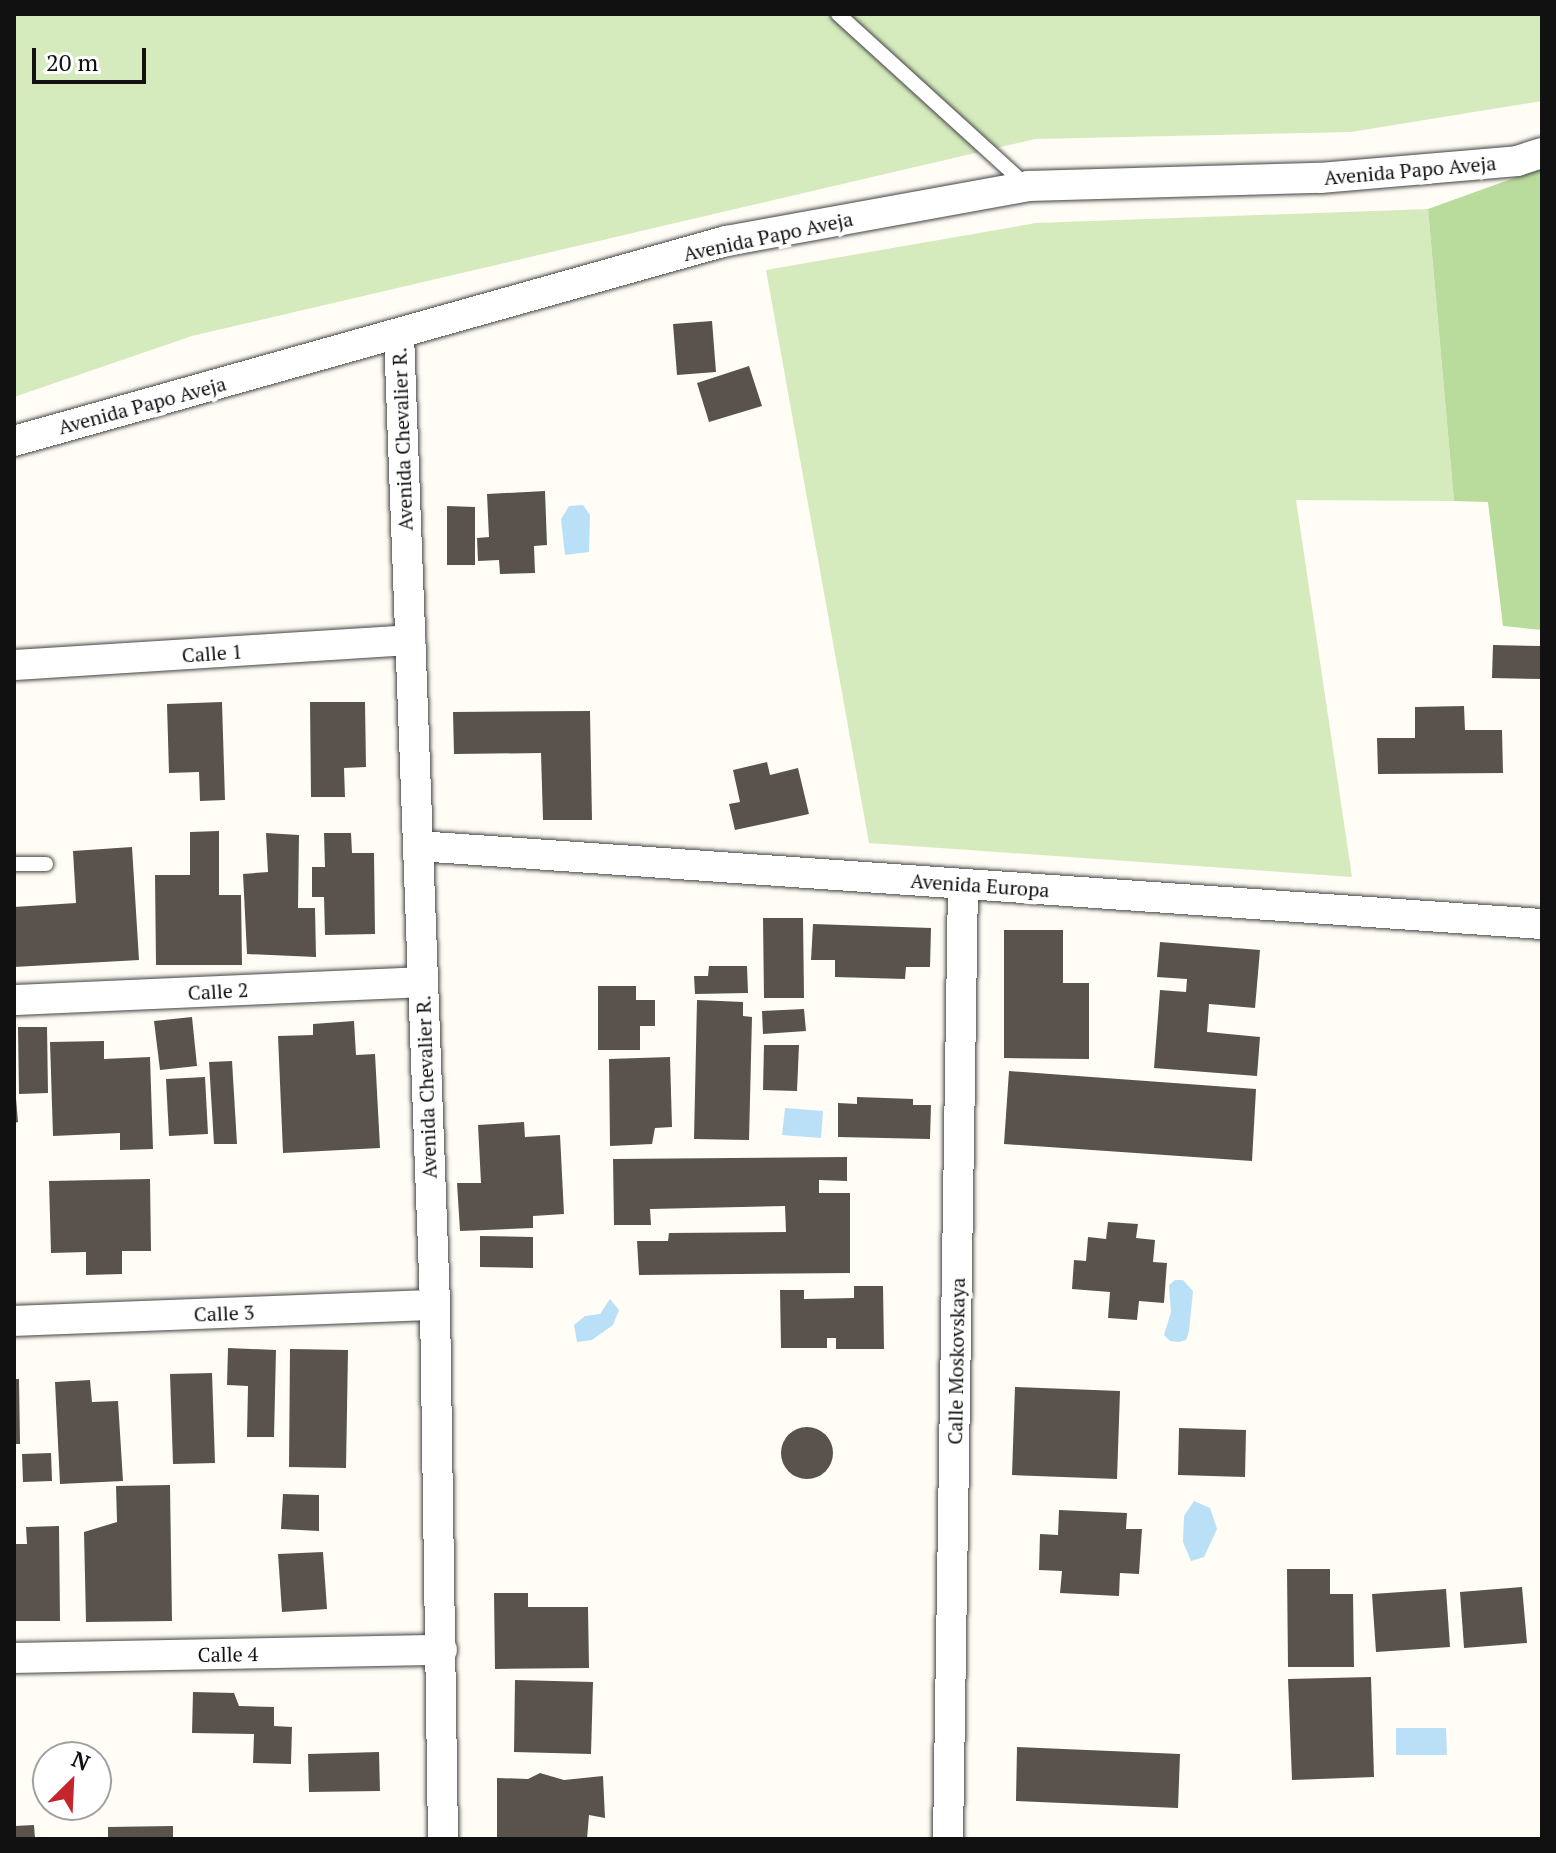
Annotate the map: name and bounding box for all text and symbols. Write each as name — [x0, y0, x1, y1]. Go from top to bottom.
scale bar — [36, 32, 150, 82]
text: 20 m — [46, 46, 98, 78]
street label: Avenida Papo Aveja — [1323, 150, 1497, 190]
street label: Avenida Papo Aveja — [681, 206, 855, 266]
street label: Avenida Chevalier R. — [387, 347, 417, 531]
street label: Avenida Papo Aveja — [55, 371, 229, 439]
street label: Calle 1 — [181, 639, 243, 667]
street label: Avenida Europa — [910, 868, 1050, 902]
street label: Calle 2 — [187, 977, 249, 1005]
street label: Avenida Chevalier R. — [411, 995, 441, 1179]
street label: Calle Moskovskaya — [943, 1277, 969, 1445]
street label: Calle 3 — [193, 1300, 255, 1326]
street label: Calle 4 — [197, 1641, 259, 1667]
north arrow — [32, 1741, 112, 1821]
text: N — [68, 1744, 95, 1777]

